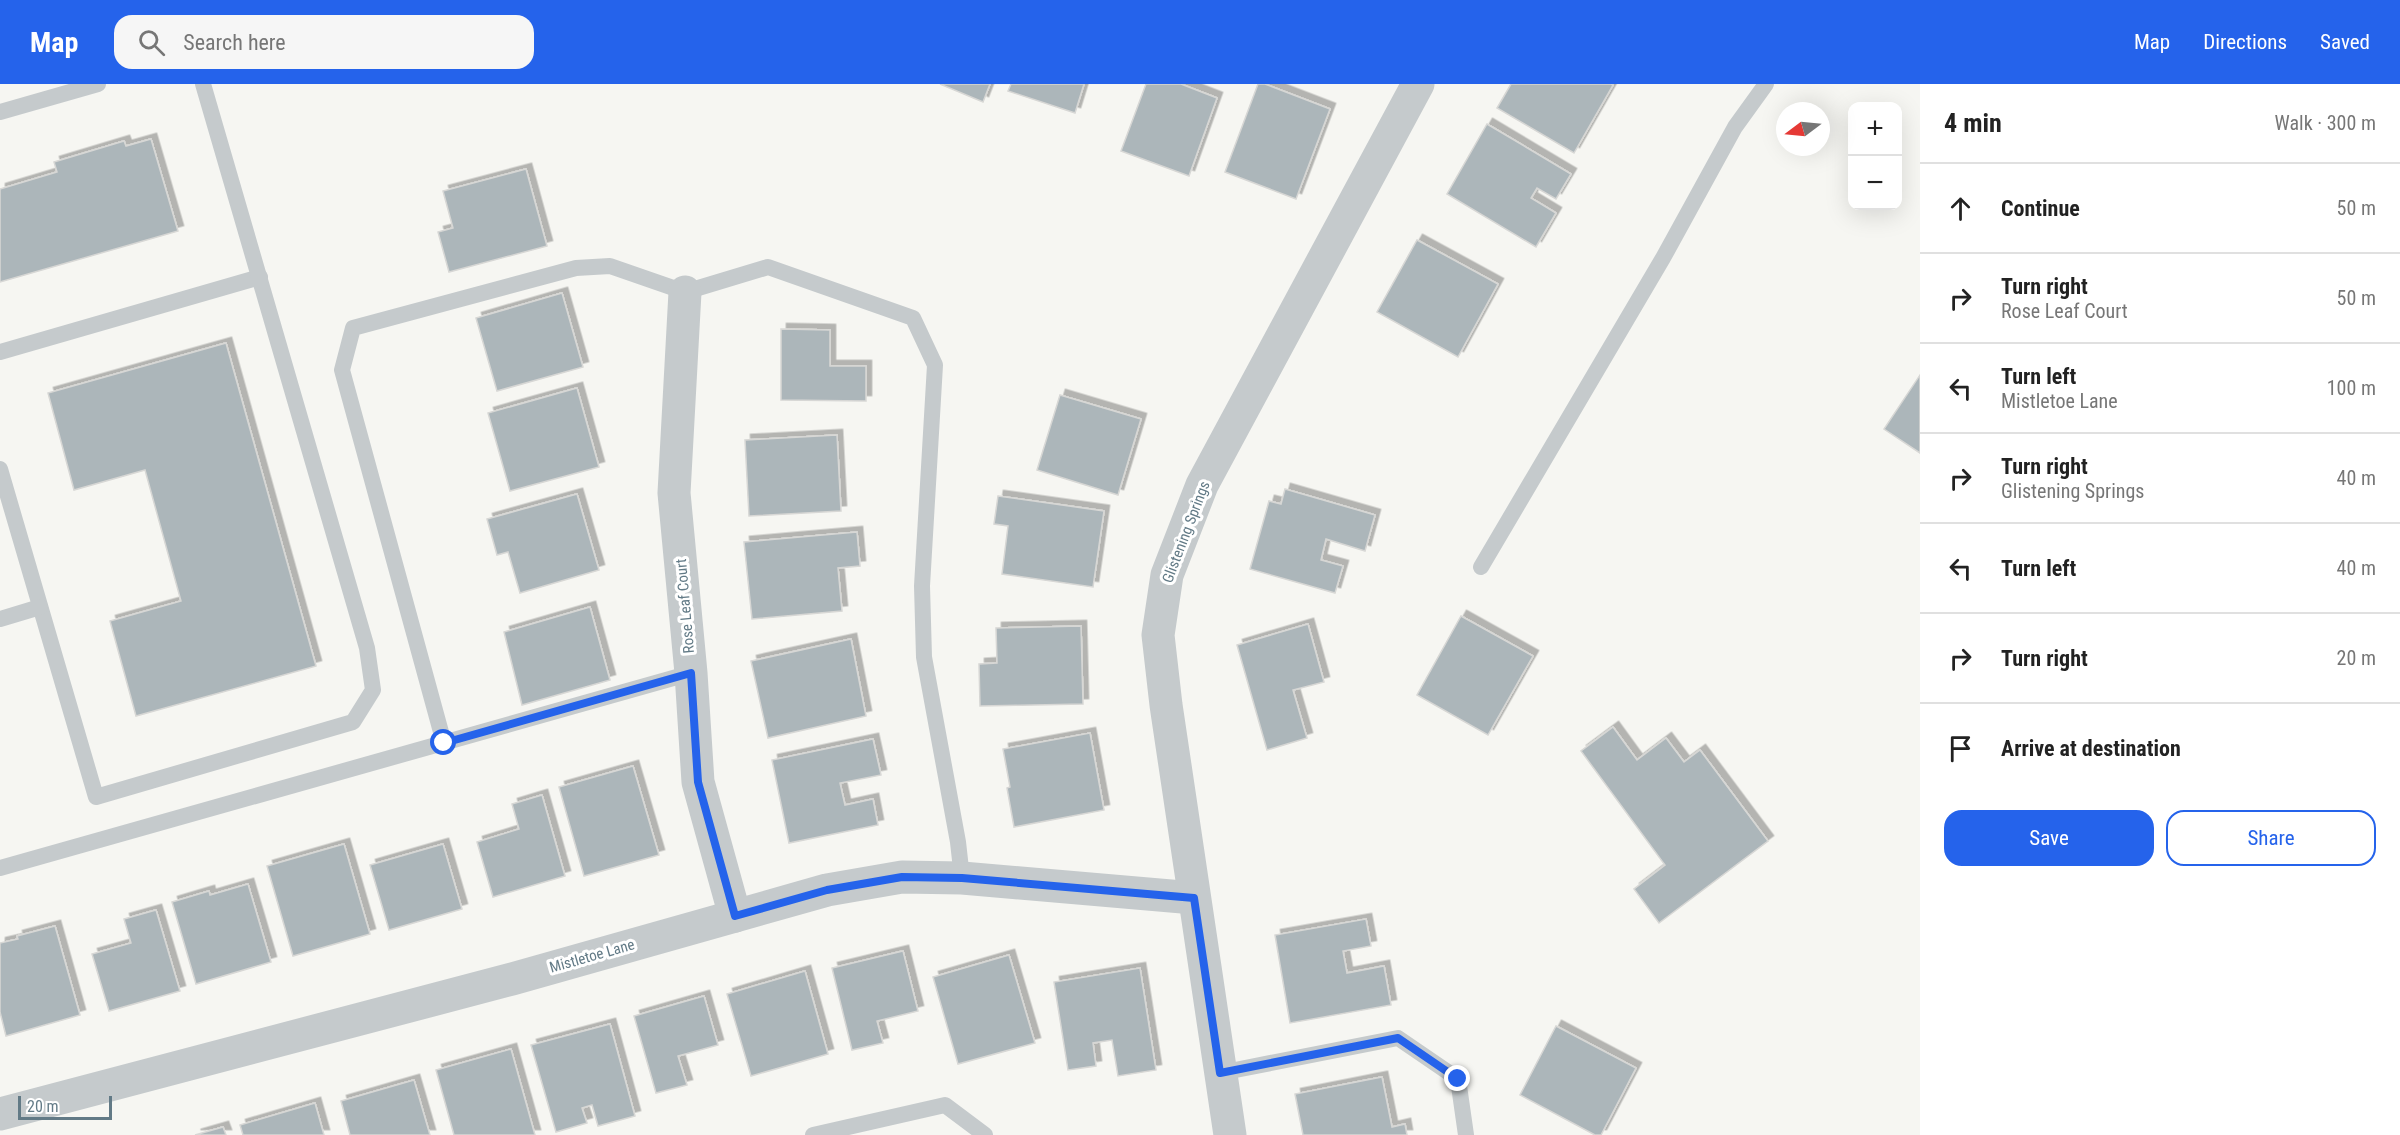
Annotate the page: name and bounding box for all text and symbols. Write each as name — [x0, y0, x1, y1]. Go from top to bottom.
search box — [114, 15, 534, 69]
text: Map — [30, 26, 78, 59]
icon: search — [135, 26, 168, 59]
text: Search here — [183, 30, 286, 55]
text: Map — [2134, 30, 2170, 54]
text: Directions — [2203, 30, 2287, 54]
text: Saved — [2320, 30, 2370, 54]
north arrow — [1776, 102, 1830, 156]
map controls — [1848, 102, 1902, 210]
button: + — [1848, 102, 1902, 156]
text: 4 min — [1944, 108, 2002, 138]
text: Walk · 300 m — [2275, 111, 2376, 135]
button: − — [1848, 156, 1902, 210]
icon: ahead — [1944, 192, 1977, 225]
text: Continue — [2001, 196, 2080, 221]
text: 50 m — [2337, 196, 2376, 220]
text: Turn right — [2001, 274, 2088, 299]
icon: right — [1944, 282, 1977, 315]
text: 50 m — [2337, 286, 2376, 310]
text: Rose Leaf Court — [2001, 299, 2128, 323]
text: Turn left — [2001, 364, 2076, 389]
icon: left — [1944, 372, 1977, 405]
text: 100 m — [2327, 376, 2376, 400]
text: Mistletoe Lane — [2001, 389, 2118, 413]
text: Turn right — [2001, 454, 2088, 479]
icon: right — [1944, 462, 1977, 495]
text: 40 m — [2337, 466, 2376, 490]
street label: Glistening Springs — [1158, 478, 1214, 585]
text: Glistening Springs — [2001, 479, 2144, 503]
icon: left — [1944, 552, 1977, 585]
text: Turn left — [2001, 556, 2076, 581]
text: 40 m — [2337, 556, 2376, 580]
street label: Rose Leaf Court — [672, 558, 698, 654]
icon: right — [1944, 642, 1977, 675]
text: Turn right — [2001, 646, 2088, 671]
text: 20 m — [2337, 646, 2376, 670]
route start — [430, 729, 456, 755]
icon: arrive — [1944, 732, 1977, 765]
text: Arrive at destination — [2001, 736, 2181, 761]
button: Save — [1944, 810, 2154, 866]
button: Share — [2166, 810, 2376, 866]
street label: Mistletoe Lane — [547, 935, 637, 977]
route end — [1444, 1065, 1470, 1091]
scale bar — [18, 1093, 112, 1120]
text: 20 m — [27, 1097, 59, 1116]

